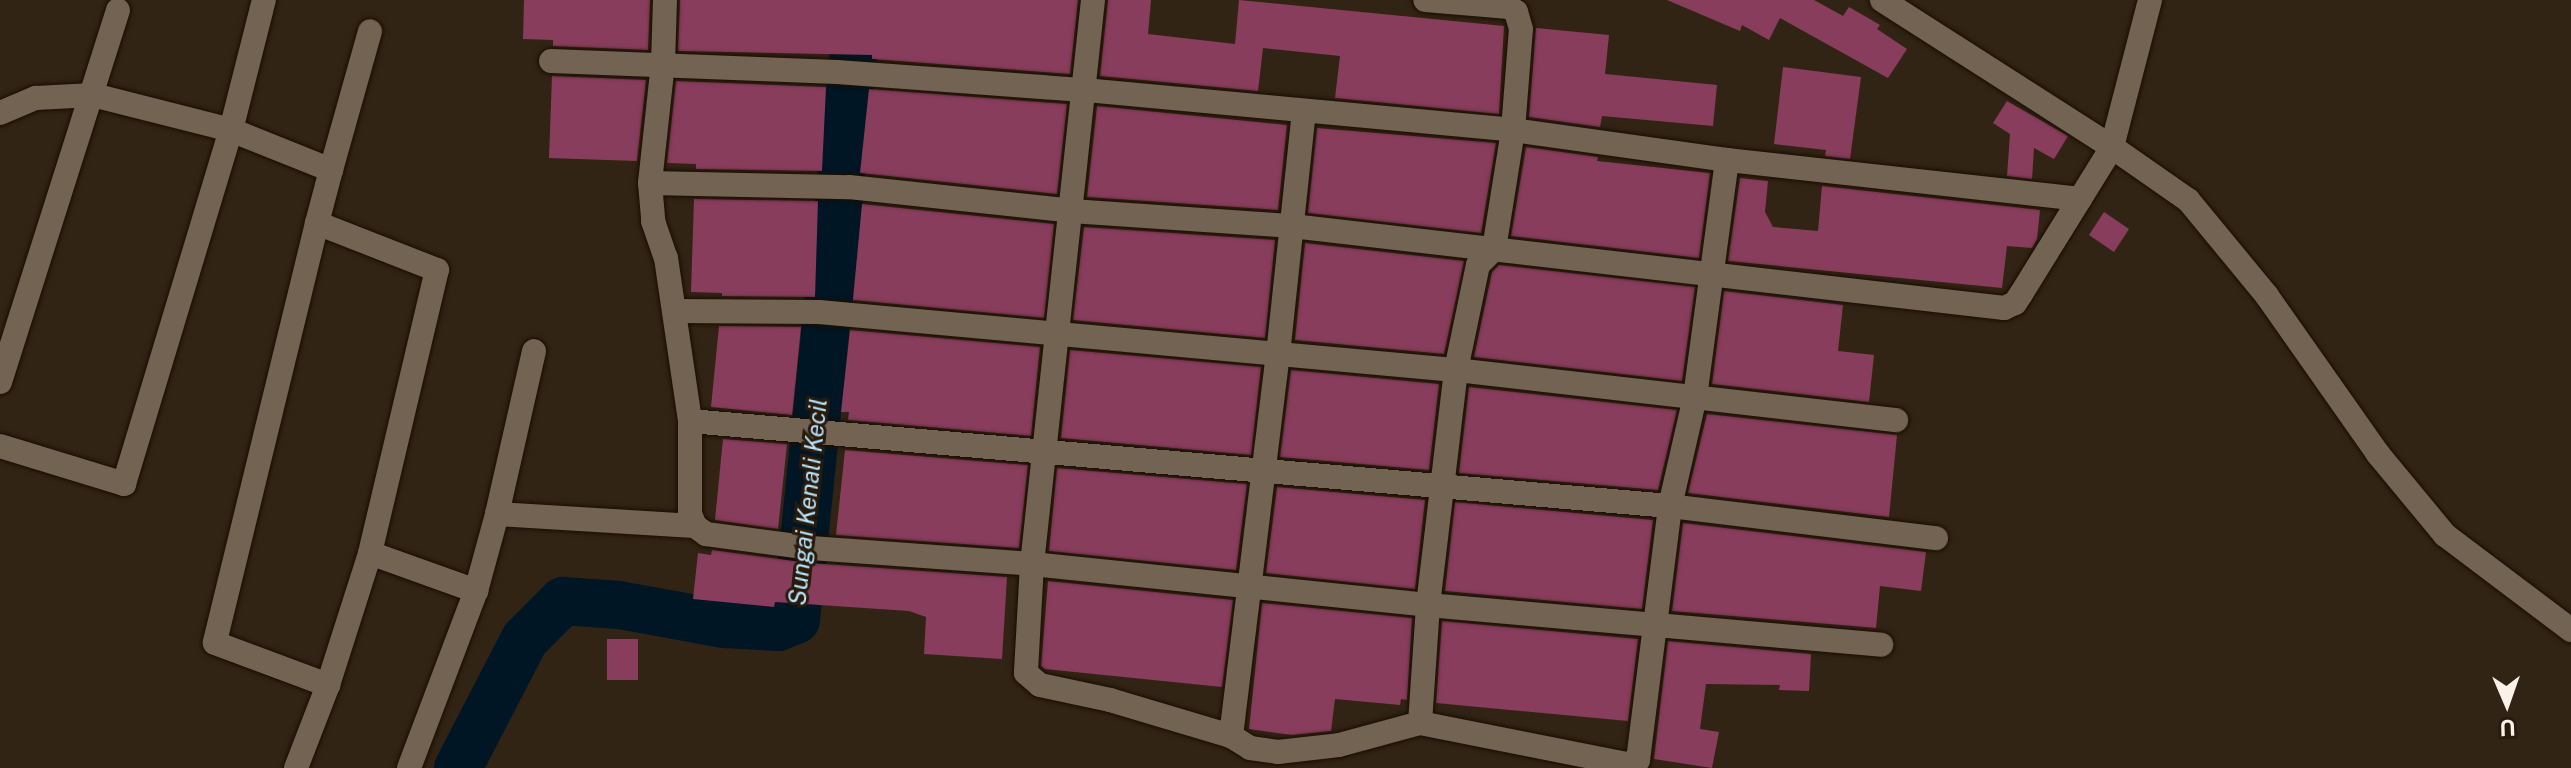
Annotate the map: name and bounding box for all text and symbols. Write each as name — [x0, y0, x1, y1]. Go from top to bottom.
water label: Sungai Kenali Kecil — [783, 397, 833, 607]
north arrow — [2467, 664, 2547, 744]
text: U — [2499, 715, 2516, 741]

